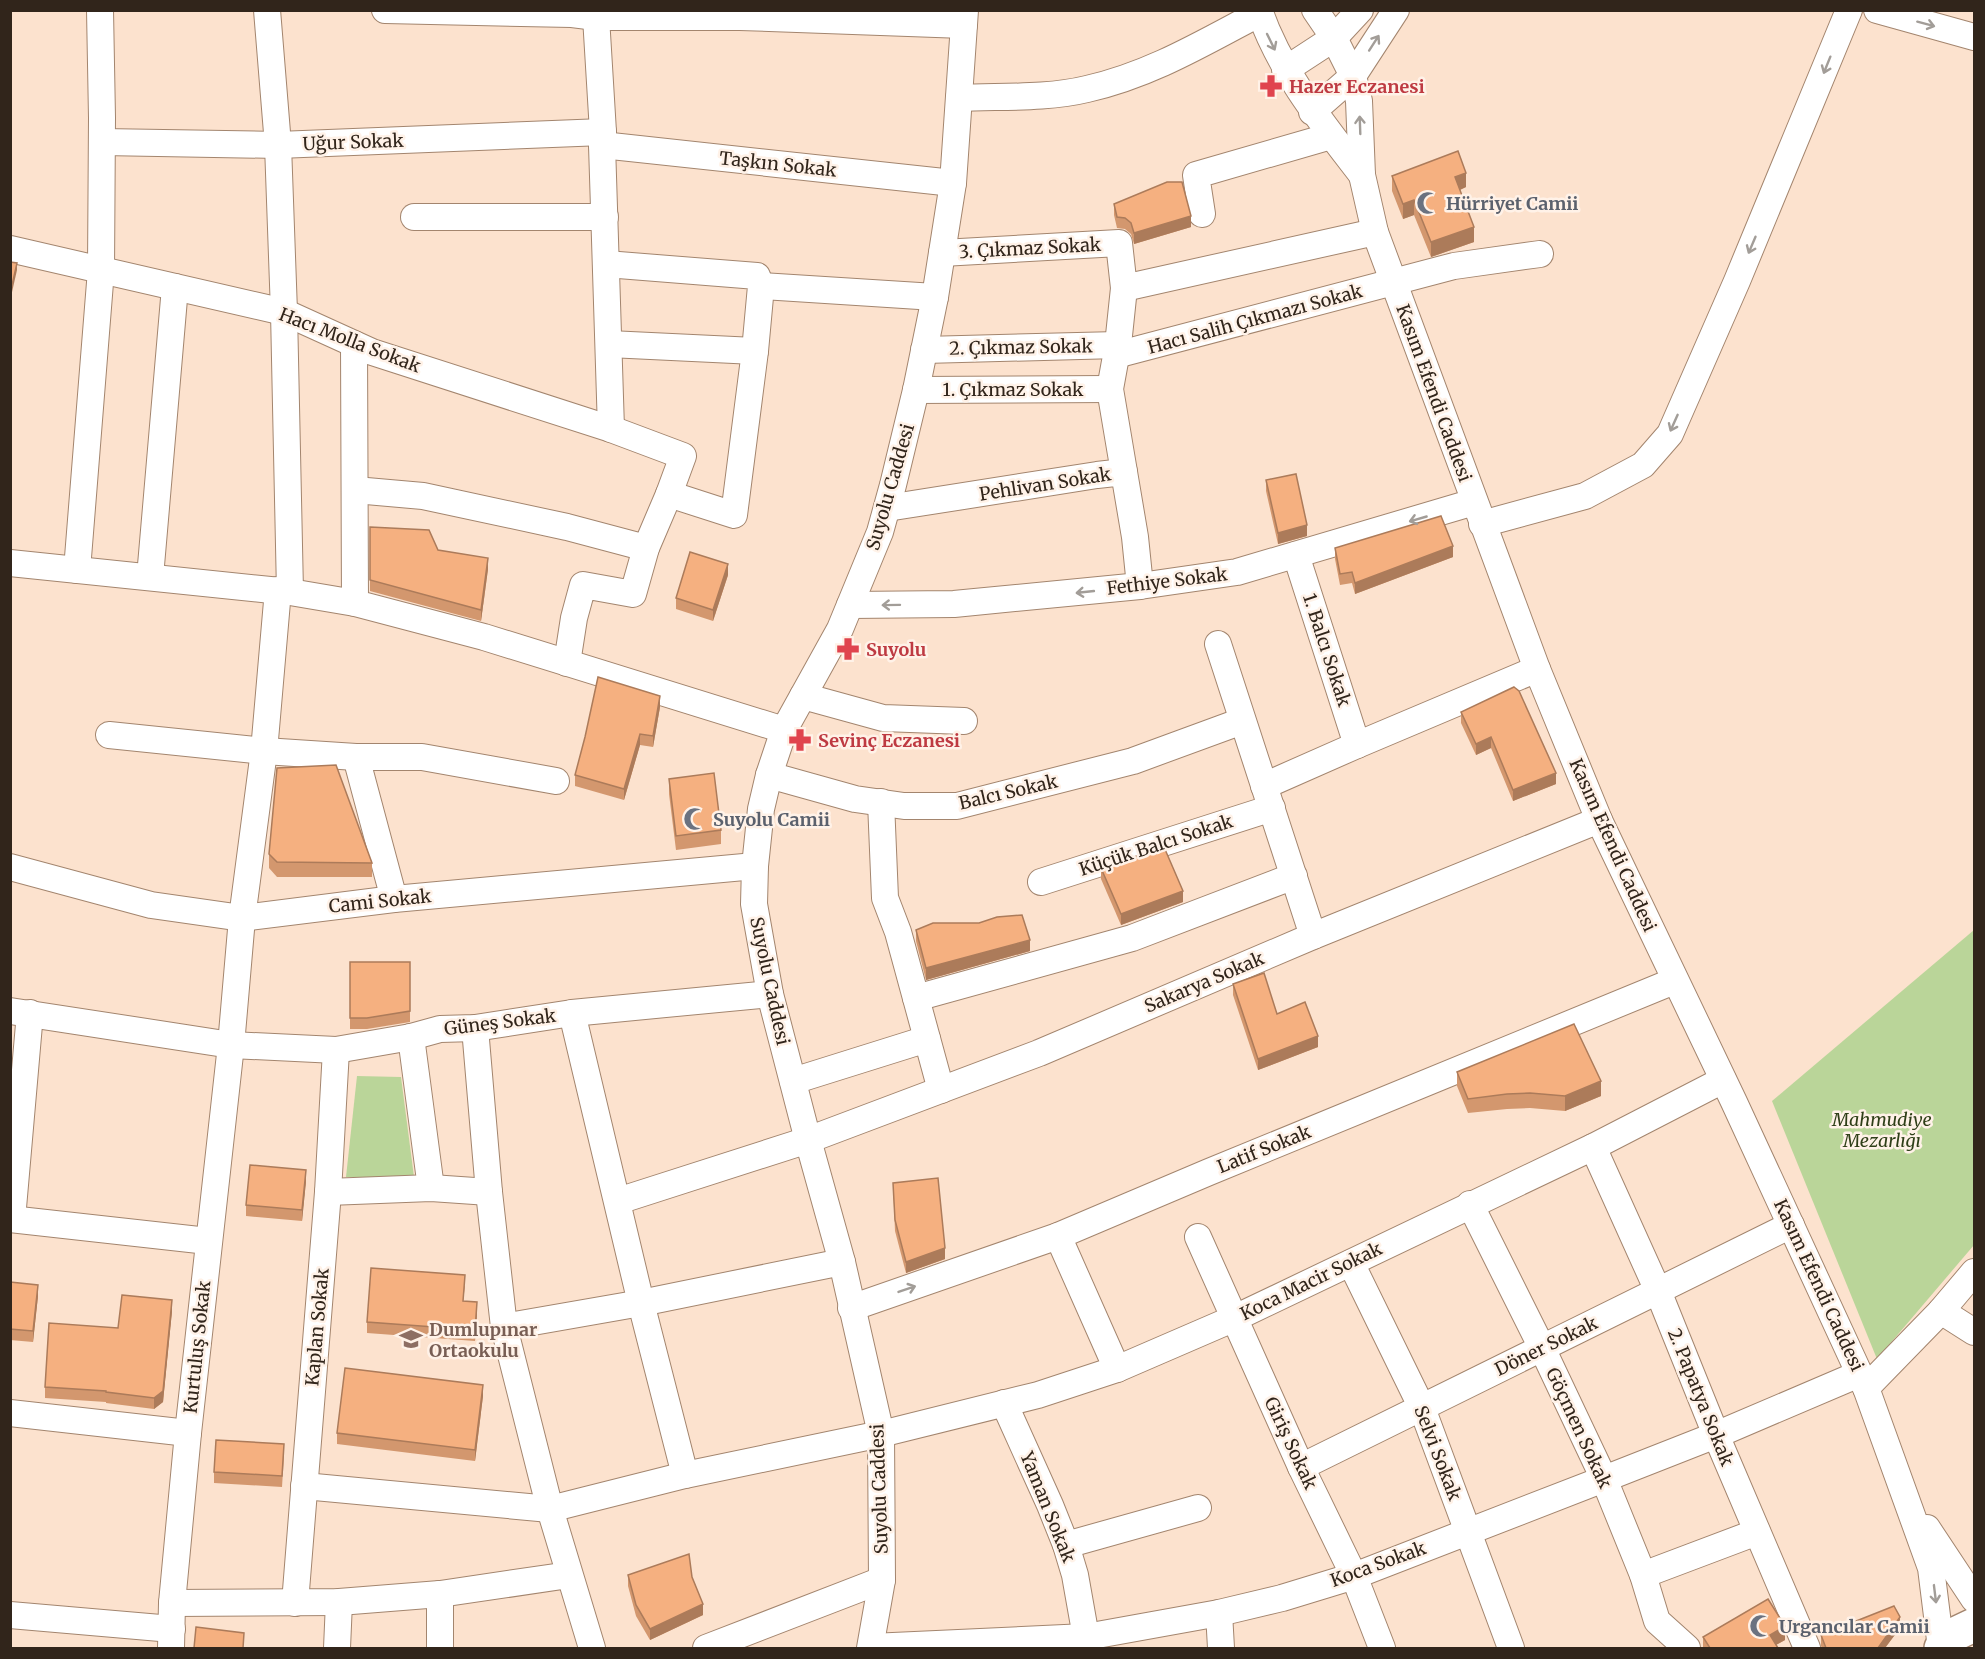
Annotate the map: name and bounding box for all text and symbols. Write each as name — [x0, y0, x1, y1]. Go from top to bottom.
one-way arrow — [1916, 19, 1935, 30]
one-way arrow — [1265, 33, 1277, 50]
one-way arrow — [1369, 35, 1381, 52]
one-way arrow — [1821, 55, 1832, 73]
pharmacy icon: Hazer Eczanesi — [1258, 73, 1284, 99]
place label: Hazer Eczanesi — [1289, 75, 1425, 98]
one-way arrow — [1354, 116, 1366, 136]
street label: Uğur Sokak — [302, 129, 405, 155]
street label: Taşkın Sokak — [718, 146, 838, 182]
mosque icon: Hürriyet Camii — [1415, 190, 1441, 216]
place label: Hürriyet Camii — [1446, 192, 1579, 215]
street label: 3. Çıkmaz Sokak — [958, 233, 1102, 263]
one-way arrow — [1746, 235, 1757, 253]
street label: Hacı Salih Çıkmazı Sokak — [1145, 279, 1365, 359]
street label: Kasım Efendi Caddesi — [1391, 301, 1477, 485]
street label: Hacı Molla Sokak — [276, 302, 425, 378]
street label: 2. Çıkmaz Sokak — [949, 334, 1094, 360]
street label: 1. Çıkmaz Sokak — [943, 378, 1084, 401]
one-way arrow — [1668, 414, 1680, 432]
street label: Suyolu Caddesi — [861, 421, 919, 553]
street label: Pehlivan Sokak — [977, 462, 1113, 506]
one-way arrow — [1409, 514, 1428, 525]
street label: Fethiye Sokak — [1105, 562, 1229, 600]
one-way arrow — [1076, 587, 1096, 598]
street label: 1. Balcı Sokak — [1298, 591, 1356, 710]
one-way arrow — [881, 599, 901, 611]
pharmacy icon: Suyolu — [835, 636, 861, 662]
place label: Suyolu — [866, 638, 926, 661]
pharmacy icon: Sevinç Eczanesi — [787, 727, 813, 753]
place label: Sevinç Eczanesi — [818, 729, 960, 752]
street label: Kasım Efendi Caddesi — [1564, 755, 1662, 935]
street label: Balcı Sokak — [956, 769, 1060, 815]
mosque icon: Suyolu Camii — [682, 806, 708, 832]
place label: Suyolu Camii — [713, 808, 830, 831]
street label: Küçük Balcı Sokak — [1076, 809, 1236, 881]
street label: Cami Sokak — [328, 884, 433, 918]
street label: Suyolu Caddesi — [745, 915, 795, 1047]
street label: Sakarya Sokak — [1141, 946, 1268, 1018]
street label: Güneş Sokak — [443, 1004, 558, 1040]
park label: Mahmudiye Mezarlığı — [1831, 1108, 1932, 1152]
street label: Latif Sokak — [1214, 1120, 1315, 1178]
street label: Kasım Efendi Caddesi — [1769, 1195, 1869, 1375]
street label: Koca Macir Sokak — [1236, 1236, 1386, 1325]
street label: Kaplan Sokak — [300, 1266, 334, 1387]
street label: Kurtuluş Sokak — [179, 1279, 215, 1415]
one-way arrow — [897, 1283, 916, 1294]
street label: Döner Sokak — [1491, 1311, 1602, 1381]
place label: Dumlupınar Ortaokulu — [429, 1318, 537, 1362]
street label: 2. Papatya Sokak — [1663, 1325, 1739, 1470]
school or university icon: Dumlupınar Ortaokulu — [398, 1326, 424, 1352]
street label: Göçmen Sokak — [1541, 1364, 1617, 1493]
street label: Giriş Sokak — [1260, 1393, 1323, 1493]
street label: Selvi Sokak — [1409, 1402, 1467, 1504]
street label: Suyolu Caddesi — [865, 1423, 893, 1555]
street label: Yaman Sokak — [1015, 1447, 1081, 1566]
street label: Koca Sokak — [1327, 1536, 1430, 1592]
one-way arrow — [1929, 1583, 1940, 1603]
mosque icon: Urgancılar Camii — [1748, 1613, 1774, 1639]
place label: Urgancılar Camii — [1779, 1615, 1930, 1638]

